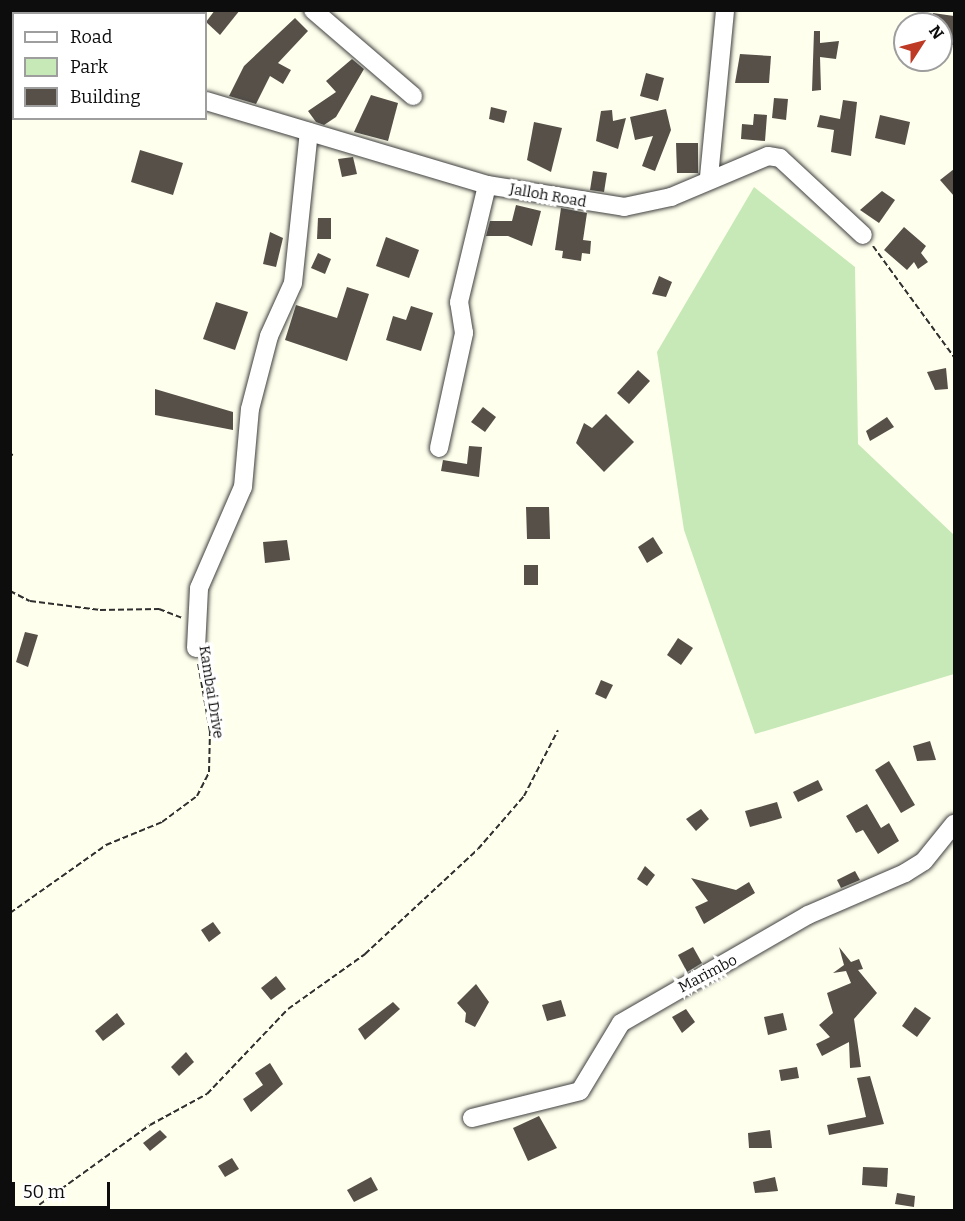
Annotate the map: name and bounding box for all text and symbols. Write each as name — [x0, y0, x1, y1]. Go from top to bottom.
legend — [12, 12, 207, 120]
north arrow — [893, 12, 953, 72]
text: N — [925, 22, 948, 43]
text: Road — [70, 26, 112, 48]
text: Park — [70, 56, 108, 78]
text: Building — [70, 86, 141, 108]
street label: Jalloh Road — [508, 180, 588, 212]
street label: Kambai Drive — [195, 644, 227, 740]
street label: Marimbo — [676, 951, 740, 997]
scale bar — [15, 1170, 112, 1208]
text: 50 m — [23, 1181, 65, 1203]

